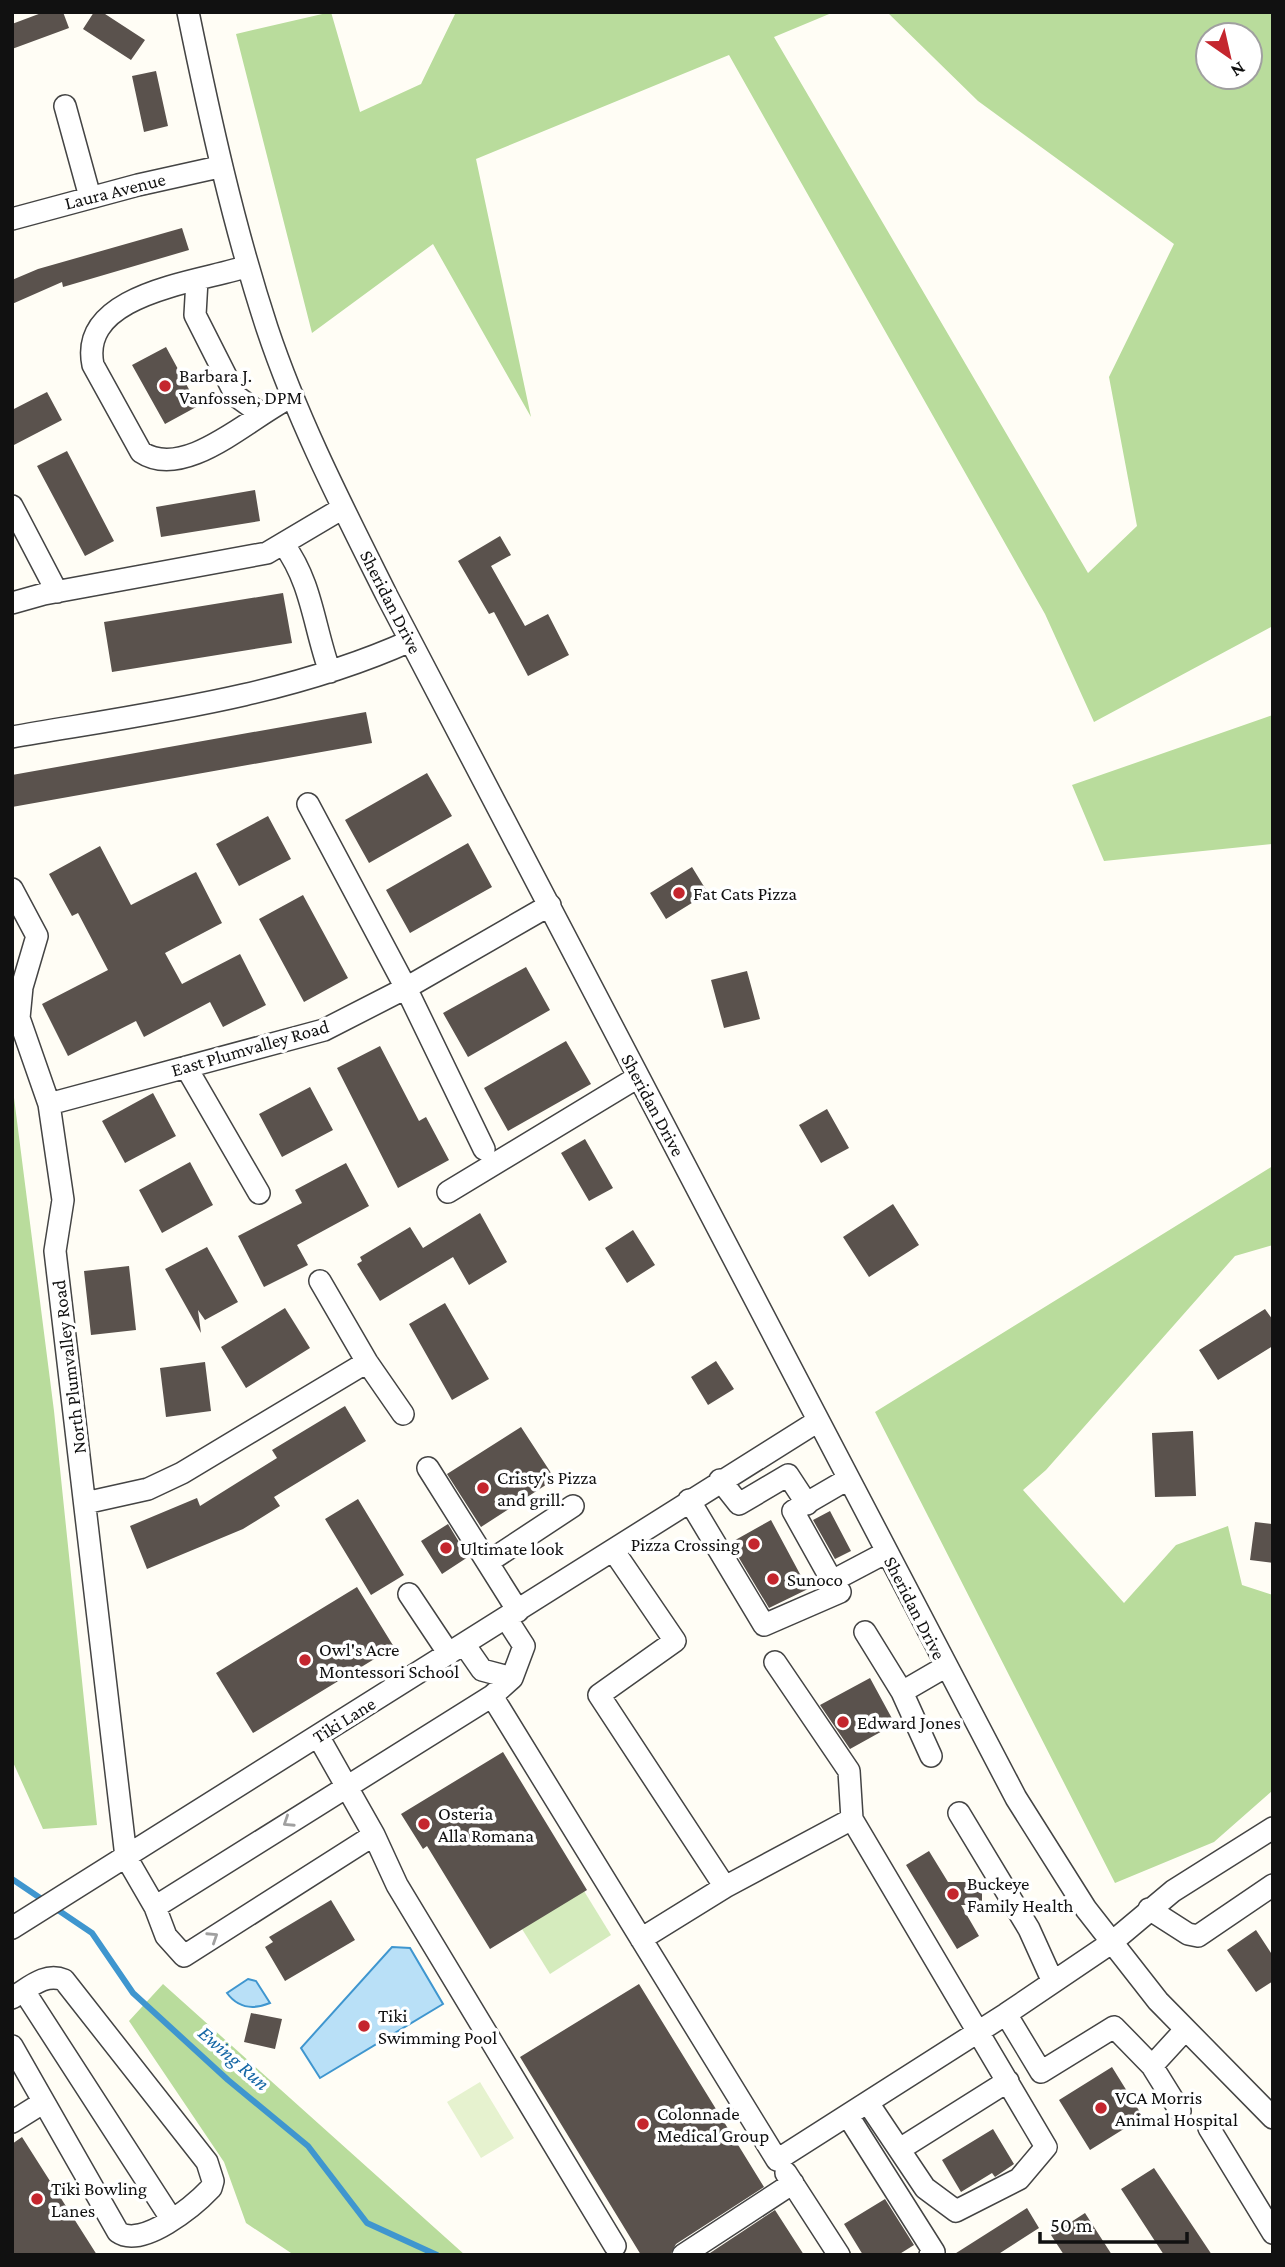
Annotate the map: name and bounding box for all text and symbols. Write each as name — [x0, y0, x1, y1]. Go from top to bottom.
north arrow — [1194, 21, 1264, 91]
text: N — [1227, 57, 1249, 82]
street label: Laura Avenue — [62, 168, 168, 214]
place label: Barbara J. Vanfossen, DPM — [179, 365, 302, 408]
marker: Barbara J. Vanfossen, DPM — [157, 378, 173, 394]
street label: Sheridan Drive — [356, 547, 426, 657]
place label: Fat Cats Pizza — [693, 883, 797, 904]
marker: Fat Cats Pizza — [671, 885, 687, 901]
street label: East Plumvalley Road — [169, 1015, 331, 1081]
street label: Sheridan Drive — [617, 1050, 689, 1160]
street label: North Plumvalley Road — [48, 1279, 90, 1455]
place label: Cristy's Pizza and grill. — [497, 1467, 597, 1510]
marker: Cristy's Pizza and grill. — [475, 1480, 491, 1496]
place label: Pizza Crossing — [631, 1534, 740, 1555]
marker: Pizza Crossing — [746, 1536, 762, 1552]
place label: Ultimate look — [460, 1538, 565, 1559]
marker: Ultimate look — [438, 1540, 454, 1556]
street label: Sheridan Drive — [880, 1553, 950, 1663]
place label: Sunoco — [787, 1569, 843, 1590]
marker: Sunoco — [765, 1571, 781, 1587]
place label: Owl's Acre Montessori School — [319, 1639, 459, 1682]
marker: Owl's Acre Montessori School — [297, 1652, 313, 1668]
street label: Tiki Lane — [309, 1693, 379, 1747]
place label: Edward Jones — [857, 1712, 961, 1733]
marker: Edward Jones — [835, 1714, 851, 1730]
place label: Osteria Alla Romana — [438, 1803, 534, 1846]
one-way arrow — [283, 1813, 296, 1826]
marker: Osteria Alla Romana — [416, 1816, 432, 1832]
place label: Buckeye Family Health — [967, 1873, 1073, 1916]
marker: Buckeye Family Health — [945, 1886, 961, 1902]
one-way arrow — [205, 1933, 218, 1946]
place label: Tiki Swimming Pool — [378, 2005, 497, 2048]
marker: Tiki Swimming Pool — [356, 2018, 372, 2034]
water label: Ewing Run — [193, 2021, 275, 2095]
place label: VCA Morris Animal Hospital — [1115, 2087, 1238, 2130]
marker: VCA Morris Animal Hospital — [1093, 2100, 1109, 2116]
place label: Colonnade Medical Group — [657, 2103, 769, 2146]
marker: Colonnade Medical Group — [635, 2116, 651, 2132]
place label: Tiki Bowling Lanes — [51, 2178, 147, 2221]
marker: Tiki Bowling Lanes — [29, 2191, 45, 2207]
scale bar — [1040, 2200, 1187, 2244]
text: 50 m — [1050, 2213, 1093, 2237]

